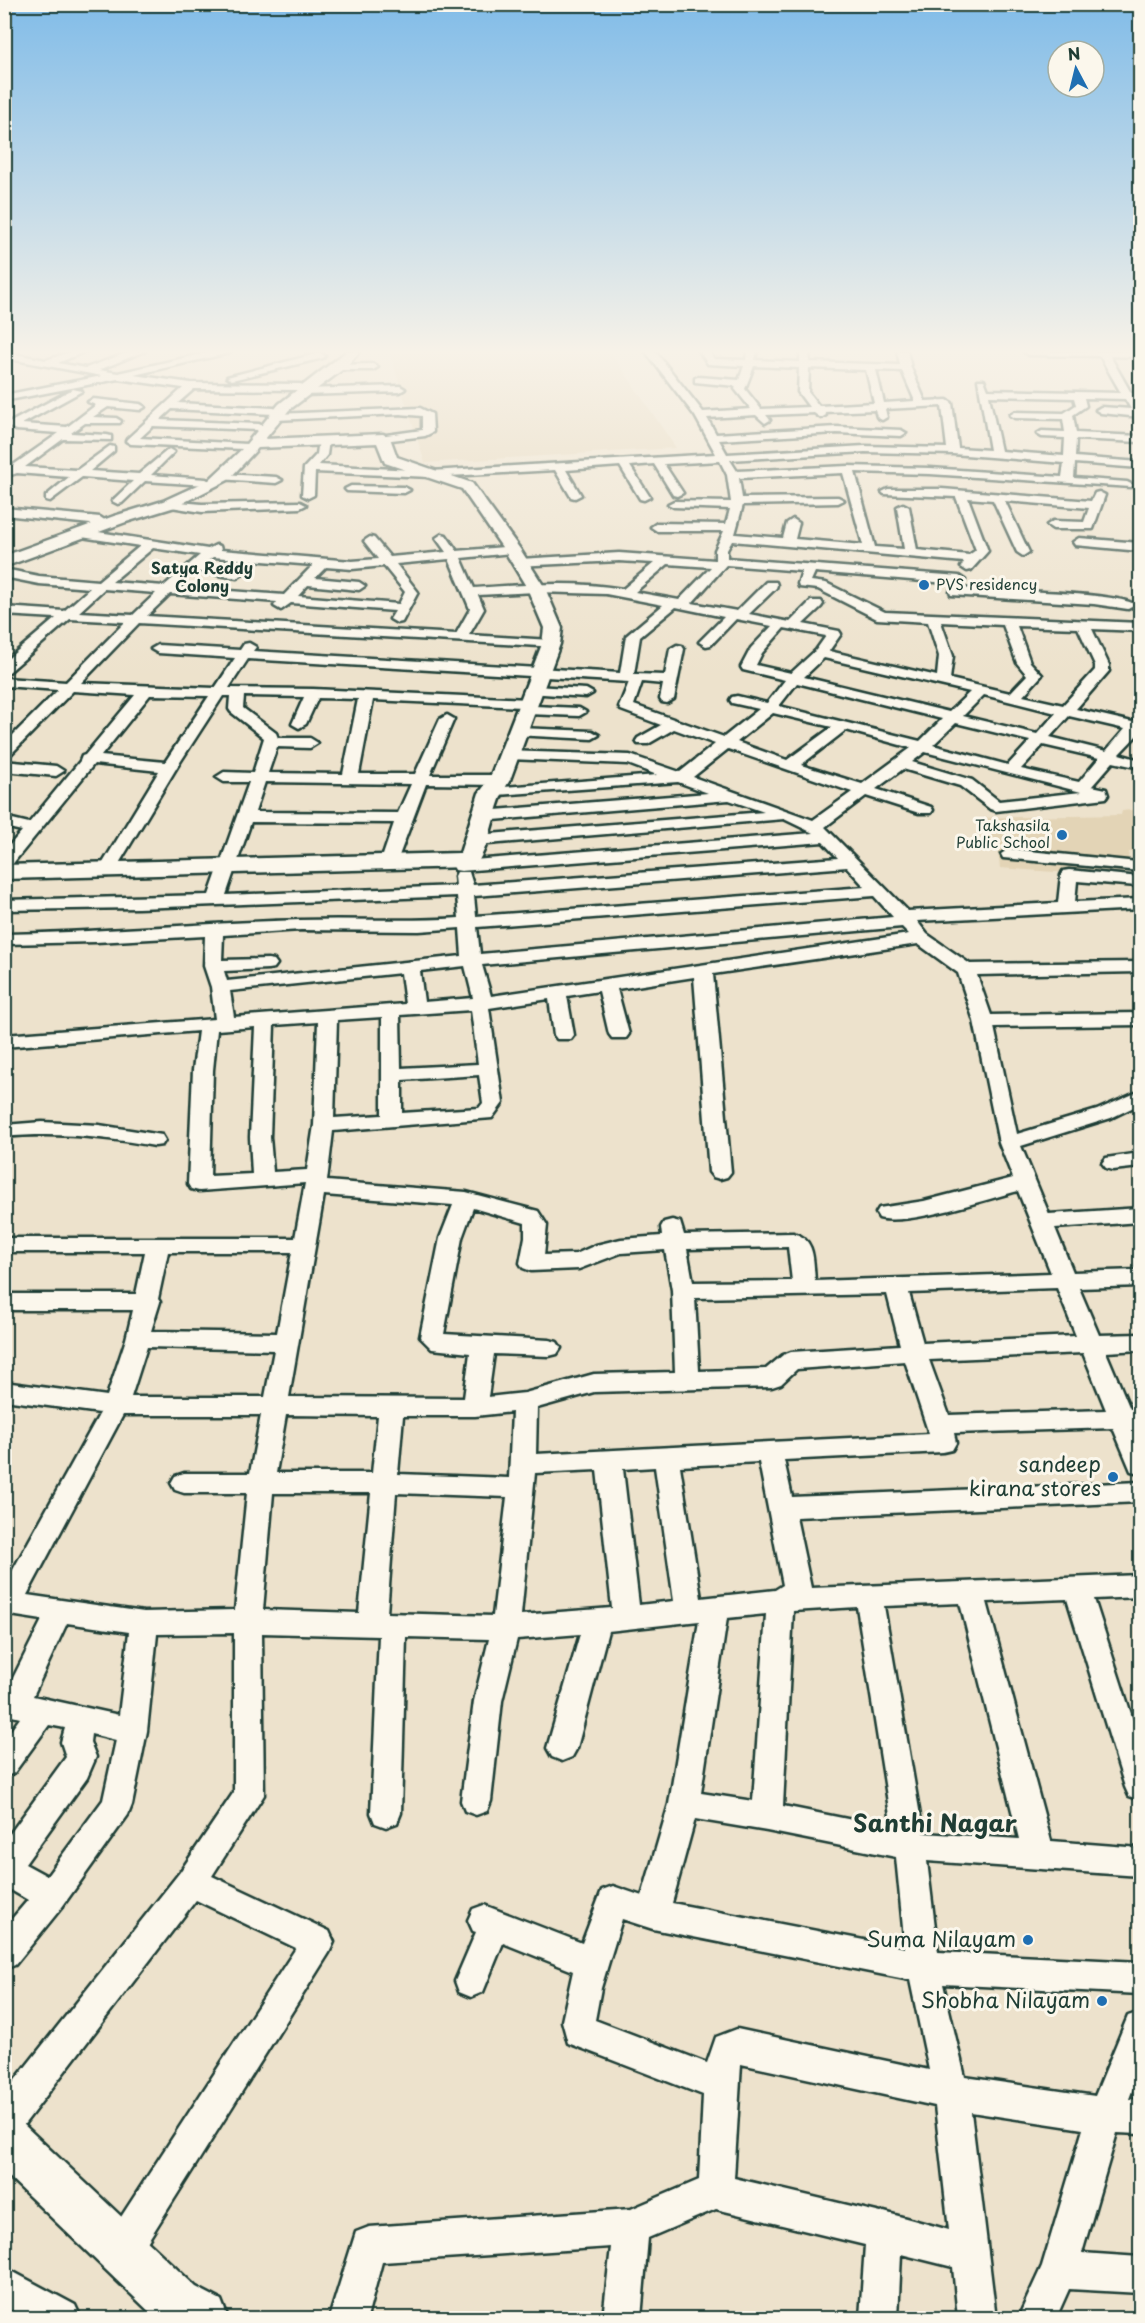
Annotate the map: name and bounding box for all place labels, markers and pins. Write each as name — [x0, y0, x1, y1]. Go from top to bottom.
place label: PVS residency — [936, 572, 1037, 595]
marker: PVS residency — [917, 578, 931, 592]
place label: Takshasila Public School — [956, 813, 1051, 853]
marker: Takshasila Public School — [1055, 828, 1069, 842]
place label: sandeep kirana stores — [969, 1447, 1101, 1503]
marker: sandeep kirana stores — [1106, 1470, 1120, 1484]
place label: Suma Nilayam — [866, 1922, 1016, 1954]
marker: Suma Nilayam — [1021, 1933, 1035, 1947]
place label: Shobha Nilayam — [921, 1983, 1090, 2015]
marker: Shobha Nilayam — [1095, 1994, 1109, 2008]

